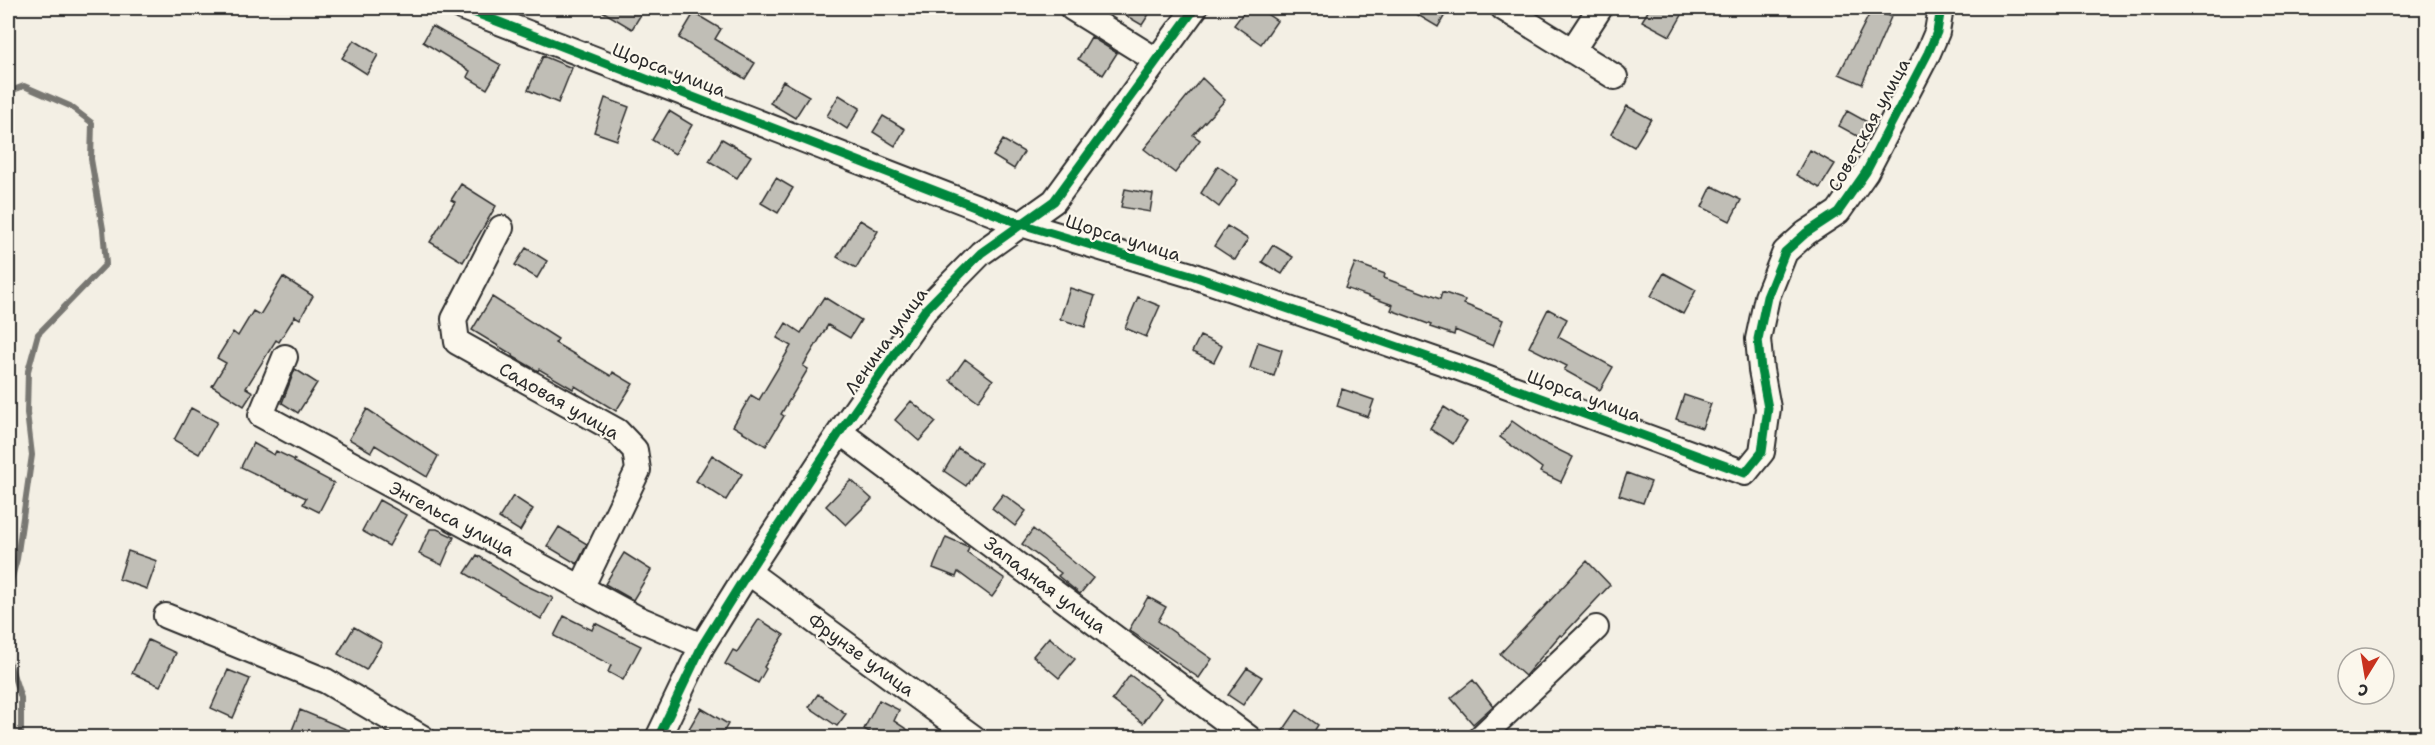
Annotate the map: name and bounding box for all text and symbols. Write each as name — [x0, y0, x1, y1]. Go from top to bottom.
street label: Щорса улица — [609, 37, 729, 103]
street label: Советская улица — [1822, 54, 1916, 196]
street label: Щорса улица — [1062, 209, 1184, 267]
street label: Ленина улица — [839, 283, 933, 399]
street label: Садовая улица — [494, 357, 624, 445]
street label: Щорса улица — [1524, 364, 1644, 428]
street label: Энгельса улица — [385, 476, 519, 562]
street label: Западная улица — [979, 531, 1111, 639]
street label: Фрунзе улица — [803, 608, 919, 702]
north arrow — [2336, 646, 2396, 706]
text: С — [2356, 679, 2370, 701]

